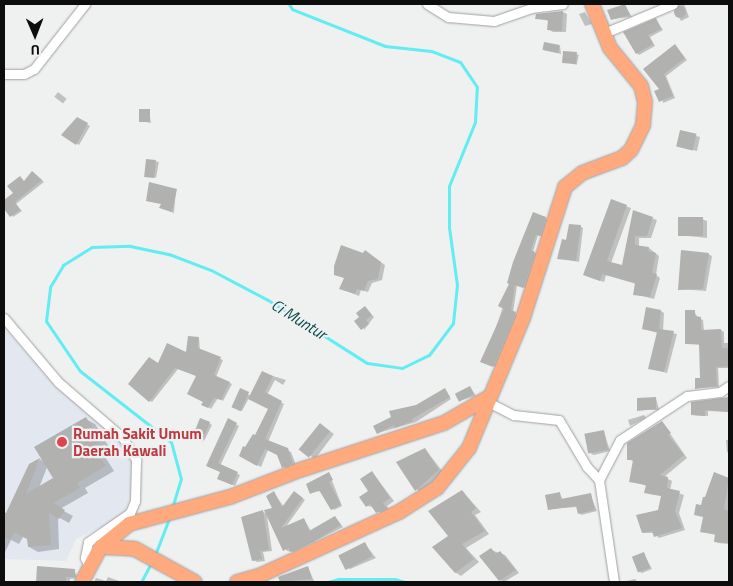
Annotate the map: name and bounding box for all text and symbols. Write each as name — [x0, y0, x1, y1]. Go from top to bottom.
north arrow — [10, 10, 60, 60]
text: U — [31, 40, 40, 61]
water label: Ci Muntur — [268, 295, 330, 343]
place label: Rumah Sakit Umum Daerah Kawali — [73, 424, 202, 459]
marker: Rumah Sakit Umum Daerah Kawali — [55, 435, 69, 449]

